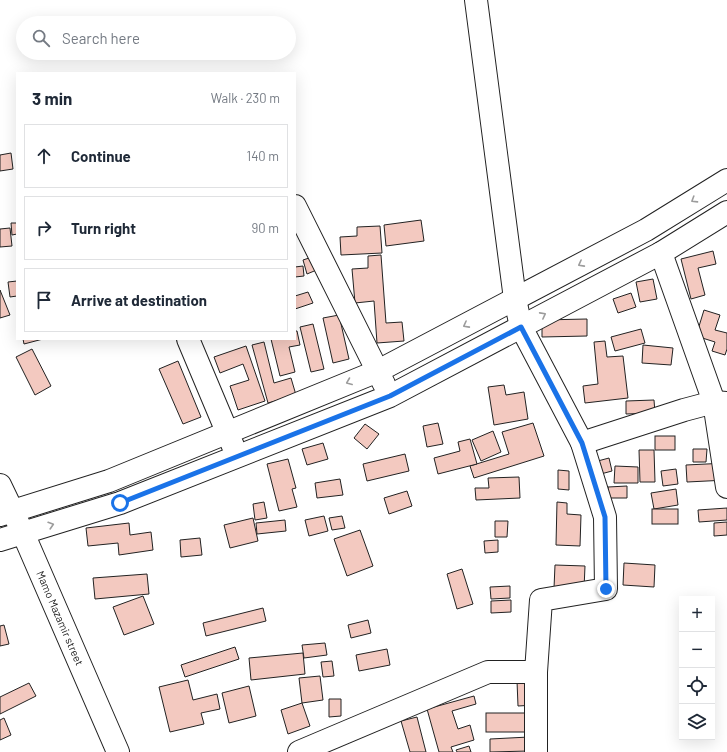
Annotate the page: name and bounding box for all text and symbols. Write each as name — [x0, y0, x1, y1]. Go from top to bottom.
search box — [16, 16, 296, 60]
icon: search — [30, 27, 52, 49]
text: Search here — [62, 29, 140, 47]
text: 3 min — [32, 88, 72, 108]
text: Walk · 230 m — [211, 90, 280, 106]
icon: ahead — [33, 145, 55, 167]
text: Continue — [71, 147, 131, 165]
text: 140 m — [247, 148, 279, 164]
one-way arrow — [691, 196, 698, 203]
icon: right — [33, 217, 55, 239]
text: Turn right — [71, 219, 136, 237]
text: 90 m — [252, 220, 279, 236]
one-way arrow — [578, 260, 585, 267]
icon: arrive — [33, 289, 55, 311]
text: Arrive at destination — [71, 291, 207, 309]
one-way arrow — [539, 312, 546, 320]
one-way arrow — [462, 320, 470, 327]
one-way arrow — [346, 378, 353, 386]
route start — [111, 494, 129, 512]
one-way arrow — [47, 521, 54, 529]
street label: Mamo Mazamir street — [34, 569, 87, 667]
route end — [597, 580, 615, 598]
map controls — [679, 596, 715, 740]
button: + — [679, 596, 715, 632]
button: − — [679, 632, 715, 668]
button: locate — [679, 668, 715, 704]
button: layers — [679, 704, 715, 740]

